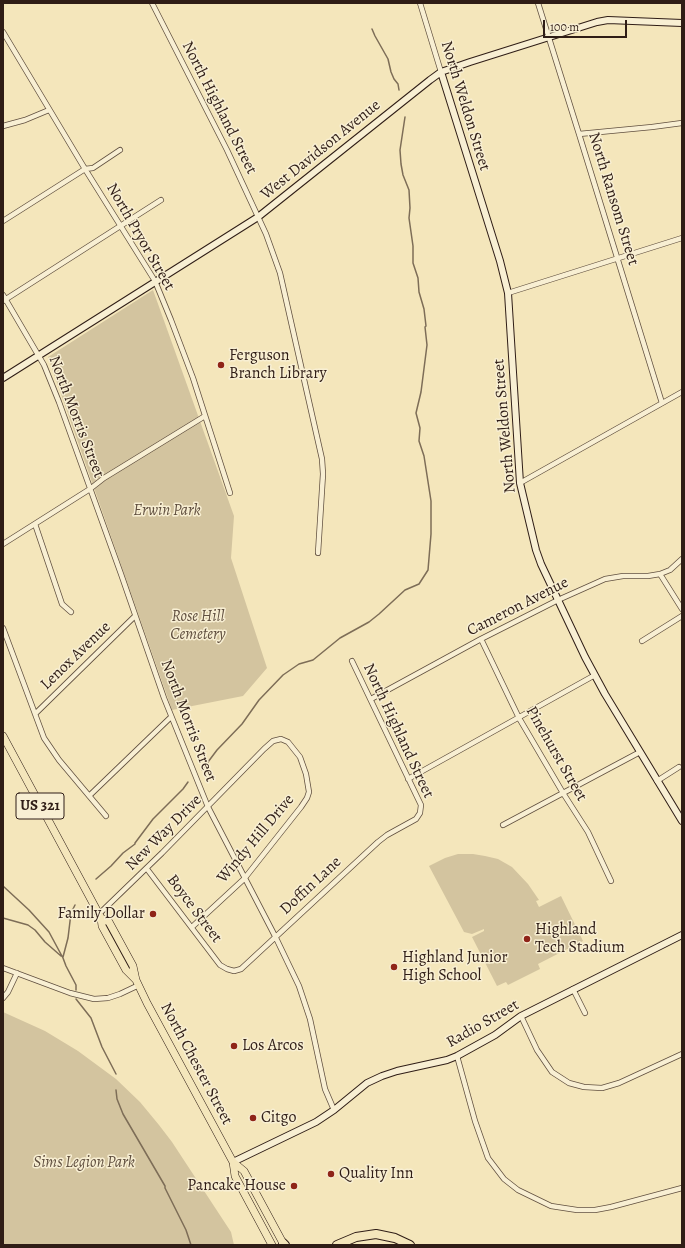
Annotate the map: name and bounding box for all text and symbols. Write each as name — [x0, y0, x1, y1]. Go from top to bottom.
scale bar — [545, 12, 629, 38]
text: 100 m — [550, 19, 579, 35]
street label: North Highland Street — [177, 38, 261, 178]
street label: North Weldon Street — [436, 39, 494, 173]
street label: West Davidson Avenue — [257, 96, 385, 204]
street label: North Ransom Street — [584, 130, 642, 268]
street label: North Pryor Street — [101, 180, 179, 294]
place label: Ferguson Branch Library — [229, 346, 327, 384]
street label: North Morris Street — [44, 353, 108, 481]
street label: North Weldon Street — [490, 358, 520, 494]
marker: Ferguson Branch Library — [216, 360, 226, 370]
park label: Erwin Park — [133, 501, 201, 521]
street label: Cameron Avenue — [464, 573, 572, 641]
park label: Rose Hill Cemetery — [170, 607, 226, 645]
street label: Lenox Avenue — [37, 618, 115, 694]
street label: North Morris Street — [156, 657, 220, 785]
street label: North Highland Street — [358, 661, 438, 801]
street label: Pinehurst Street — [521, 703, 591, 805]
street label: New Way Drive — [122, 791, 206, 875]
street label: Windy Hill Drive — [213, 791, 299, 887]
road number: US 321 — [16, 793, 64, 819]
street label: Doffin Lane — [276, 853, 346, 919]
street label: Boyce Street — [162, 871, 226, 947]
place label: Family Dollar — [57, 904, 145, 924]
marker: Family Dollar — [148, 909, 158, 919]
place label: Highland Tech Stadium — [535, 920, 625, 958]
marker: Highland Tech Stadium — [522, 934, 532, 944]
place label: Highland Junior High School — [402, 948, 508, 986]
marker: Highland Junior High School — [389, 962, 399, 972]
street label: Radio Street — [443, 996, 523, 1052]
street label: North Chester Street — [156, 1000, 236, 1128]
place label: Los Arcos — [242, 1036, 304, 1056]
marker: Los Arcos — [229, 1041, 239, 1051]
place label: Citgo — [261, 1108, 296, 1128]
marker: Citgo — [248, 1113, 258, 1123]
park label: Sims Legion Park — [33, 1153, 135, 1173]
place label: Quality Inn — [339, 1164, 413, 1184]
marker: Quality Inn — [326, 1169, 336, 1179]
place label: Pancake House — [187, 1176, 286, 1196]
marker: Pancake House — [289, 1181, 299, 1191]

